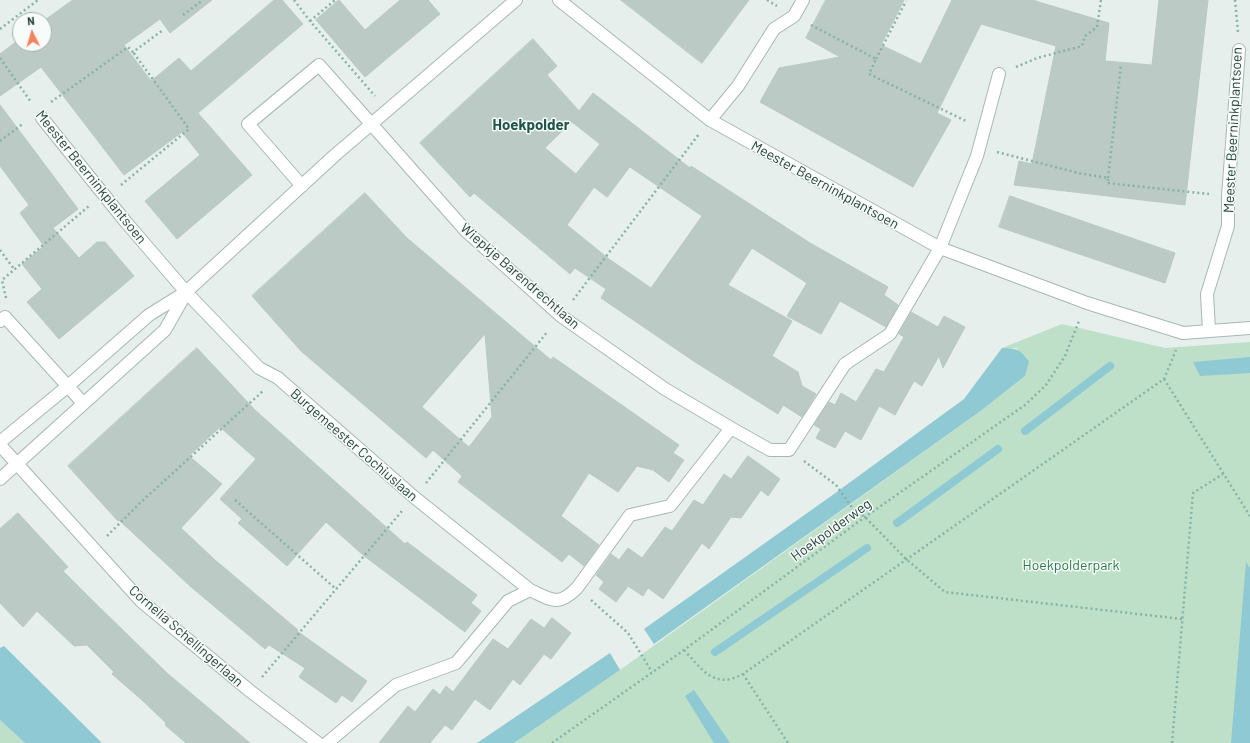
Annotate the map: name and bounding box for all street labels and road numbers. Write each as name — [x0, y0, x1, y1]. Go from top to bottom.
street label: Meester Beerninkplantsoen — [1220, 47, 1246, 213]
street label: Meester Beerninkplantsoen — [32, 107, 150, 247]
street label: Meester Beerninkplantsoen — [748, 137, 902, 233]
street label: Wiepkje Barendrechtlaan — [457, 220, 583, 332]
street label: Burgemeester Cochiuslaan — [287, 385, 421, 505]
street label: Hoekpolderweg — [788, 495, 874, 565]
street label: Cornelia Schellingerlaan — [125, 582, 247, 690]

